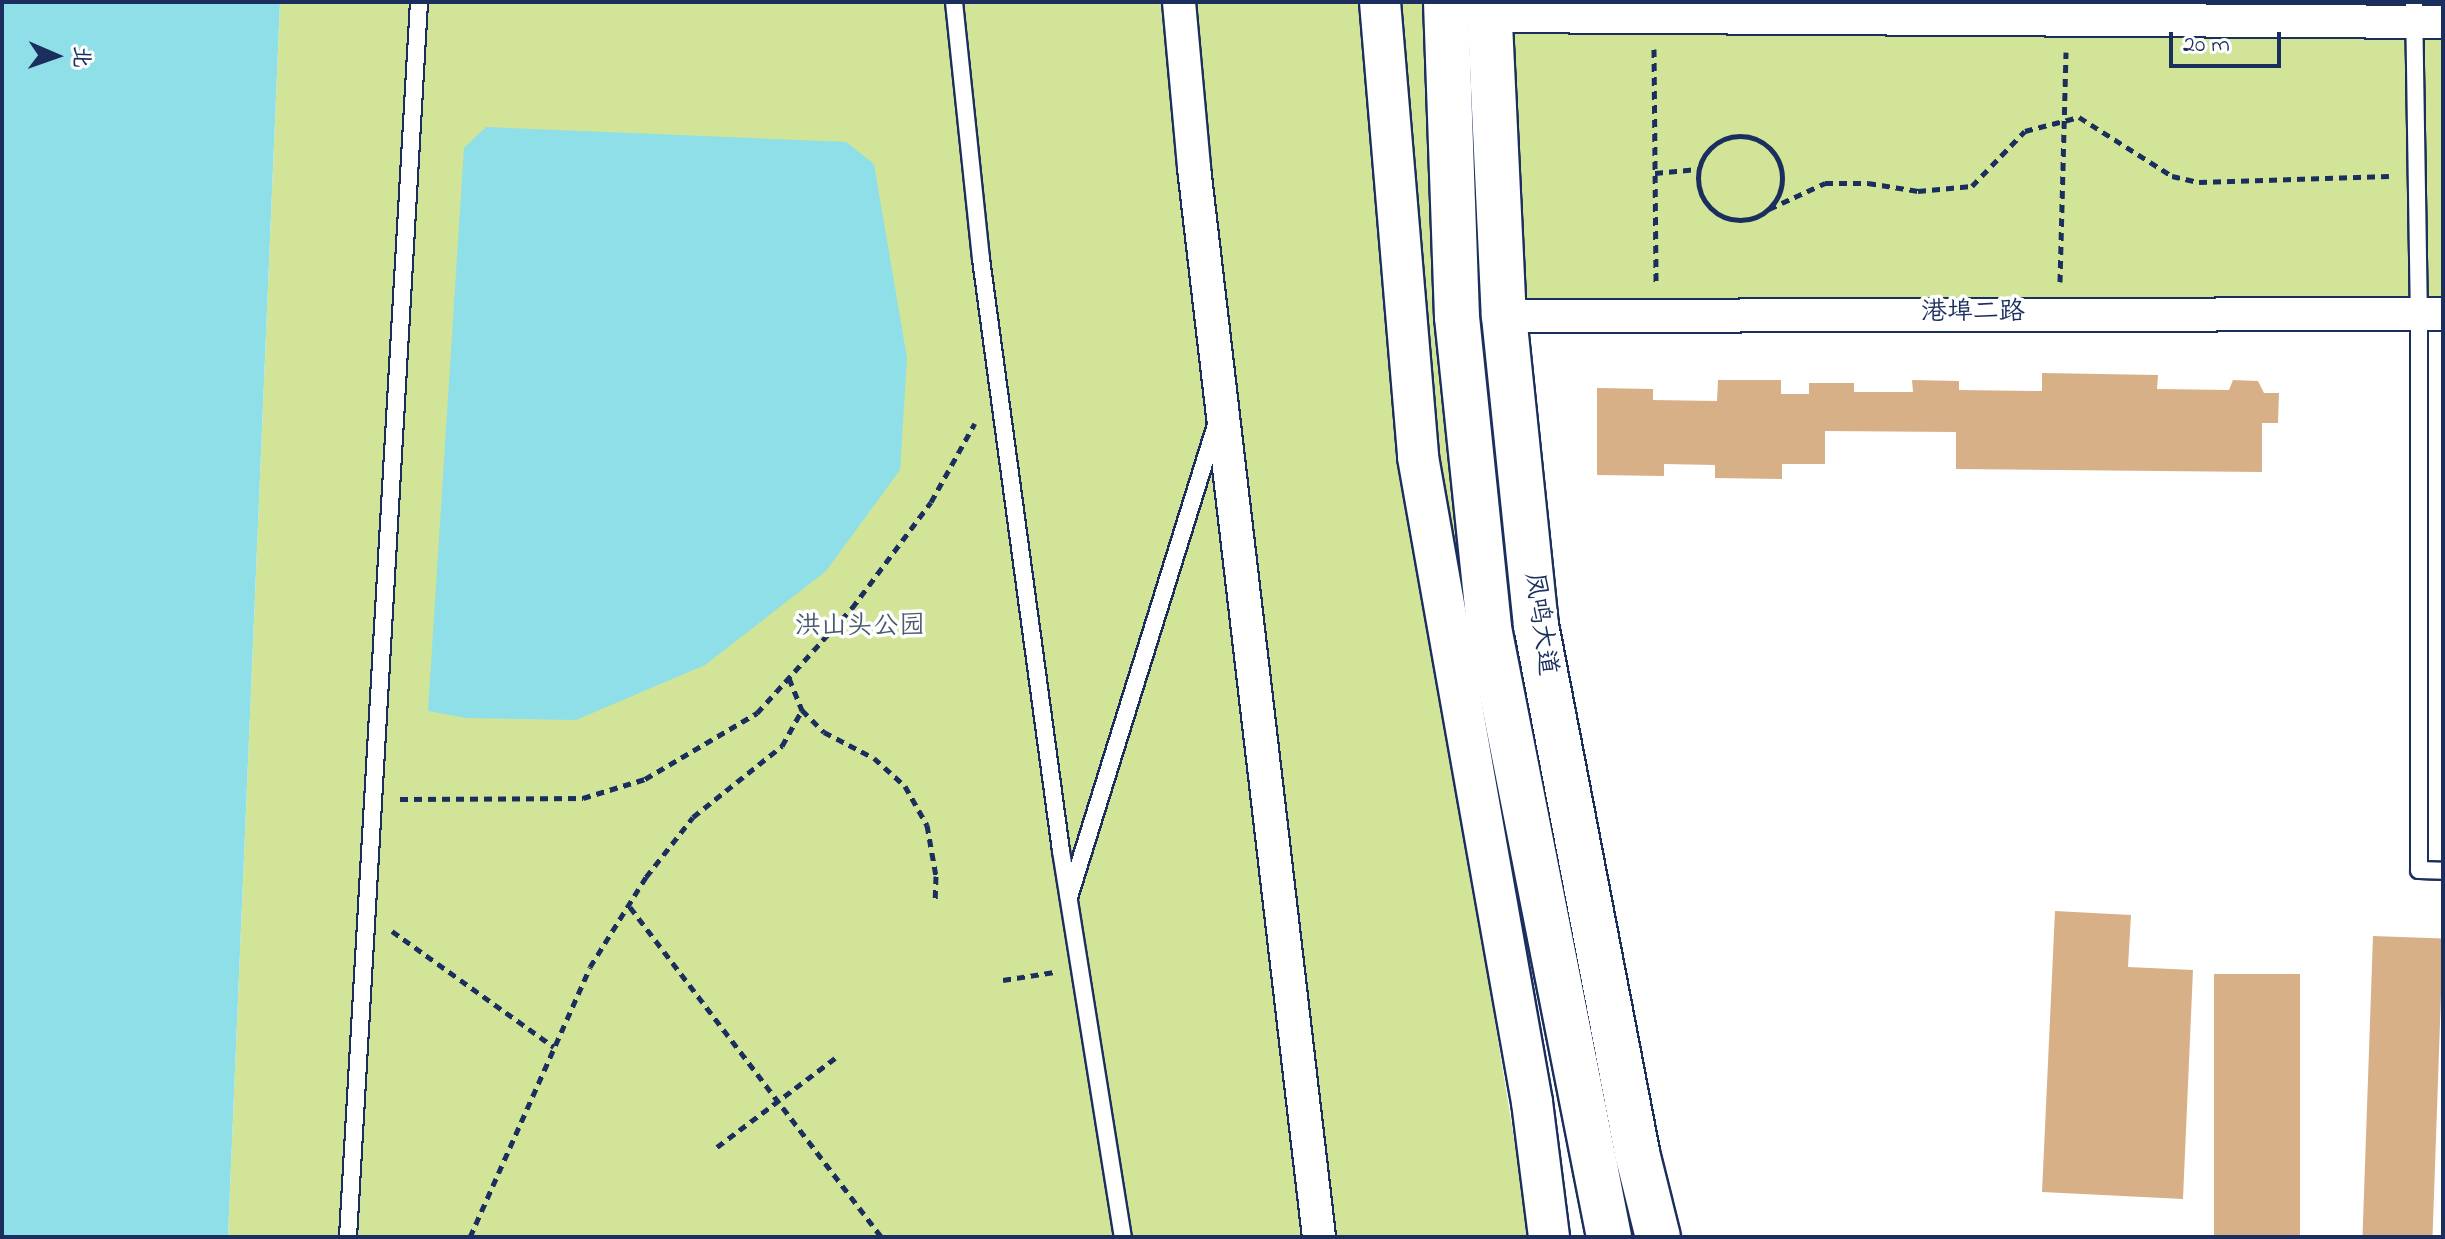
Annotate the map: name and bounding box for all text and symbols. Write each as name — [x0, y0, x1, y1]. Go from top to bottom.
north arrow — [16, 16, 96, 96]
scale bar — [2173, 16, 2285, 66]
text: 20 m — [2183, 28, 2230, 63]
text: 北 — [64, 45, 96, 68]
street label: 港埠二路 — [1921, 298, 2025, 330]
street label: 凤鸣大道 — [1516, 570, 1562, 678]
park label: 洪山头公园 — [795, 612, 925, 644]

